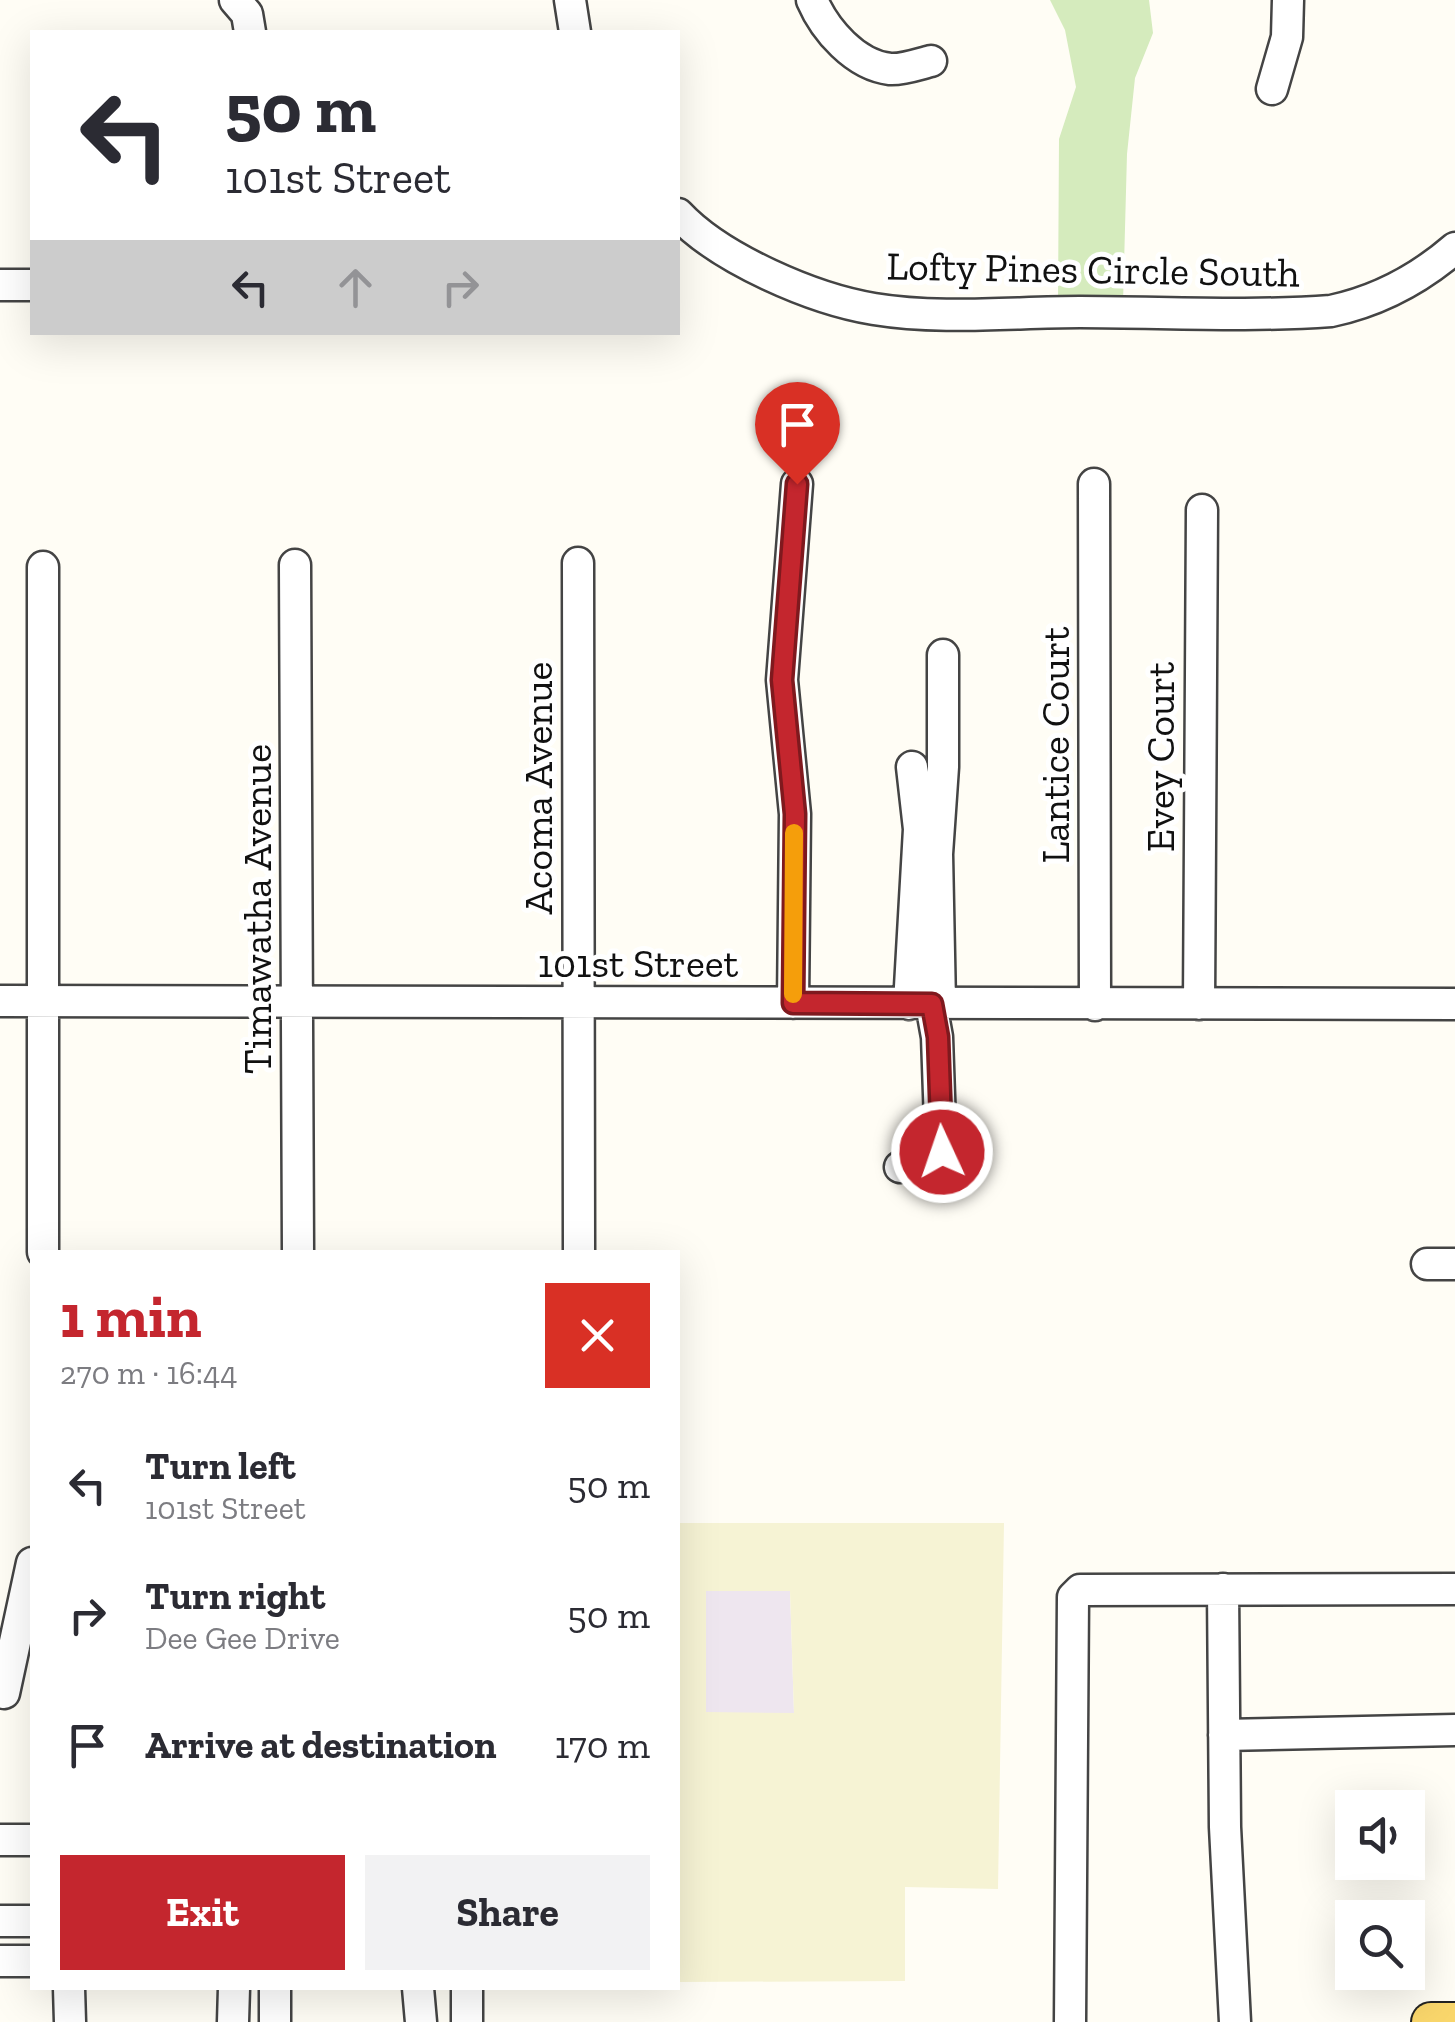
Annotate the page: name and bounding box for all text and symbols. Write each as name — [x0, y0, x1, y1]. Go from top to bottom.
text: 50 m — [225, 66, 376, 150]
icon: left — [60, 70, 190, 200]
text: 101st Street — [225, 151, 451, 205]
street label: Lofty Pines Circle South — [886, 241, 1301, 297]
icon: left — [223, 260, 278, 315]
icon: ahead — [328, 260, 383, 315]
icon: right — [433, 260, 488, 315]
pin — [755, 382, 840, 485]
icon: arrive — [770, 397, 825, 452]
street label: Lantice Court — [1031, 626, 1079, 863]
street label: Acoma Avenue — [514, 662, 562, 914]
street label: Evey Court — [1136, 662, 1184, 852]
street label: Timawatha Avenue — [233, 744, 281, 1074]
street label: 101st Street — [538, 939, 738, 987]
position arrow — [890, 1100, 994, 1204]
text: 1 min — [60, 1280, 202, 1352]
button: close — [545, 1283, 650, 1388]
text: 270 m · 16:44 — [60, 1354, 237, 1392]
text: Turn left — [145, 1443, 296, 1489]
icon: left — [60, 1458, 115, 1513]
text: 50 m — [567, 1462, 650, 1508]
text: 101st Street — [145, 1489, 306, 1527]
text: Turn right — [145, 1573, 325, 1619]
icon: right — [60, 1588, 115, 1643]
text: 50 m — [567, 1592, 650, 1638]
text: Dee Gee Drive — [145, 1619, 340, 1657]
icon: arrive — [60, 1718, 115, 1773]
text: Arrive at destination — [145, 1722, 496, 1768]
text: 170 m — [555, 1722, 650, 1768]
map controls — [1335, 1790, 1425, 1990]
button: sound — [1335, 1790, 1425, 1880]
button: Exit — [60, 1855, 345, 1970]
button: Share — [365, 1855, 650, 1970]
button: search — [1335, 1900, 1425, 1990]

